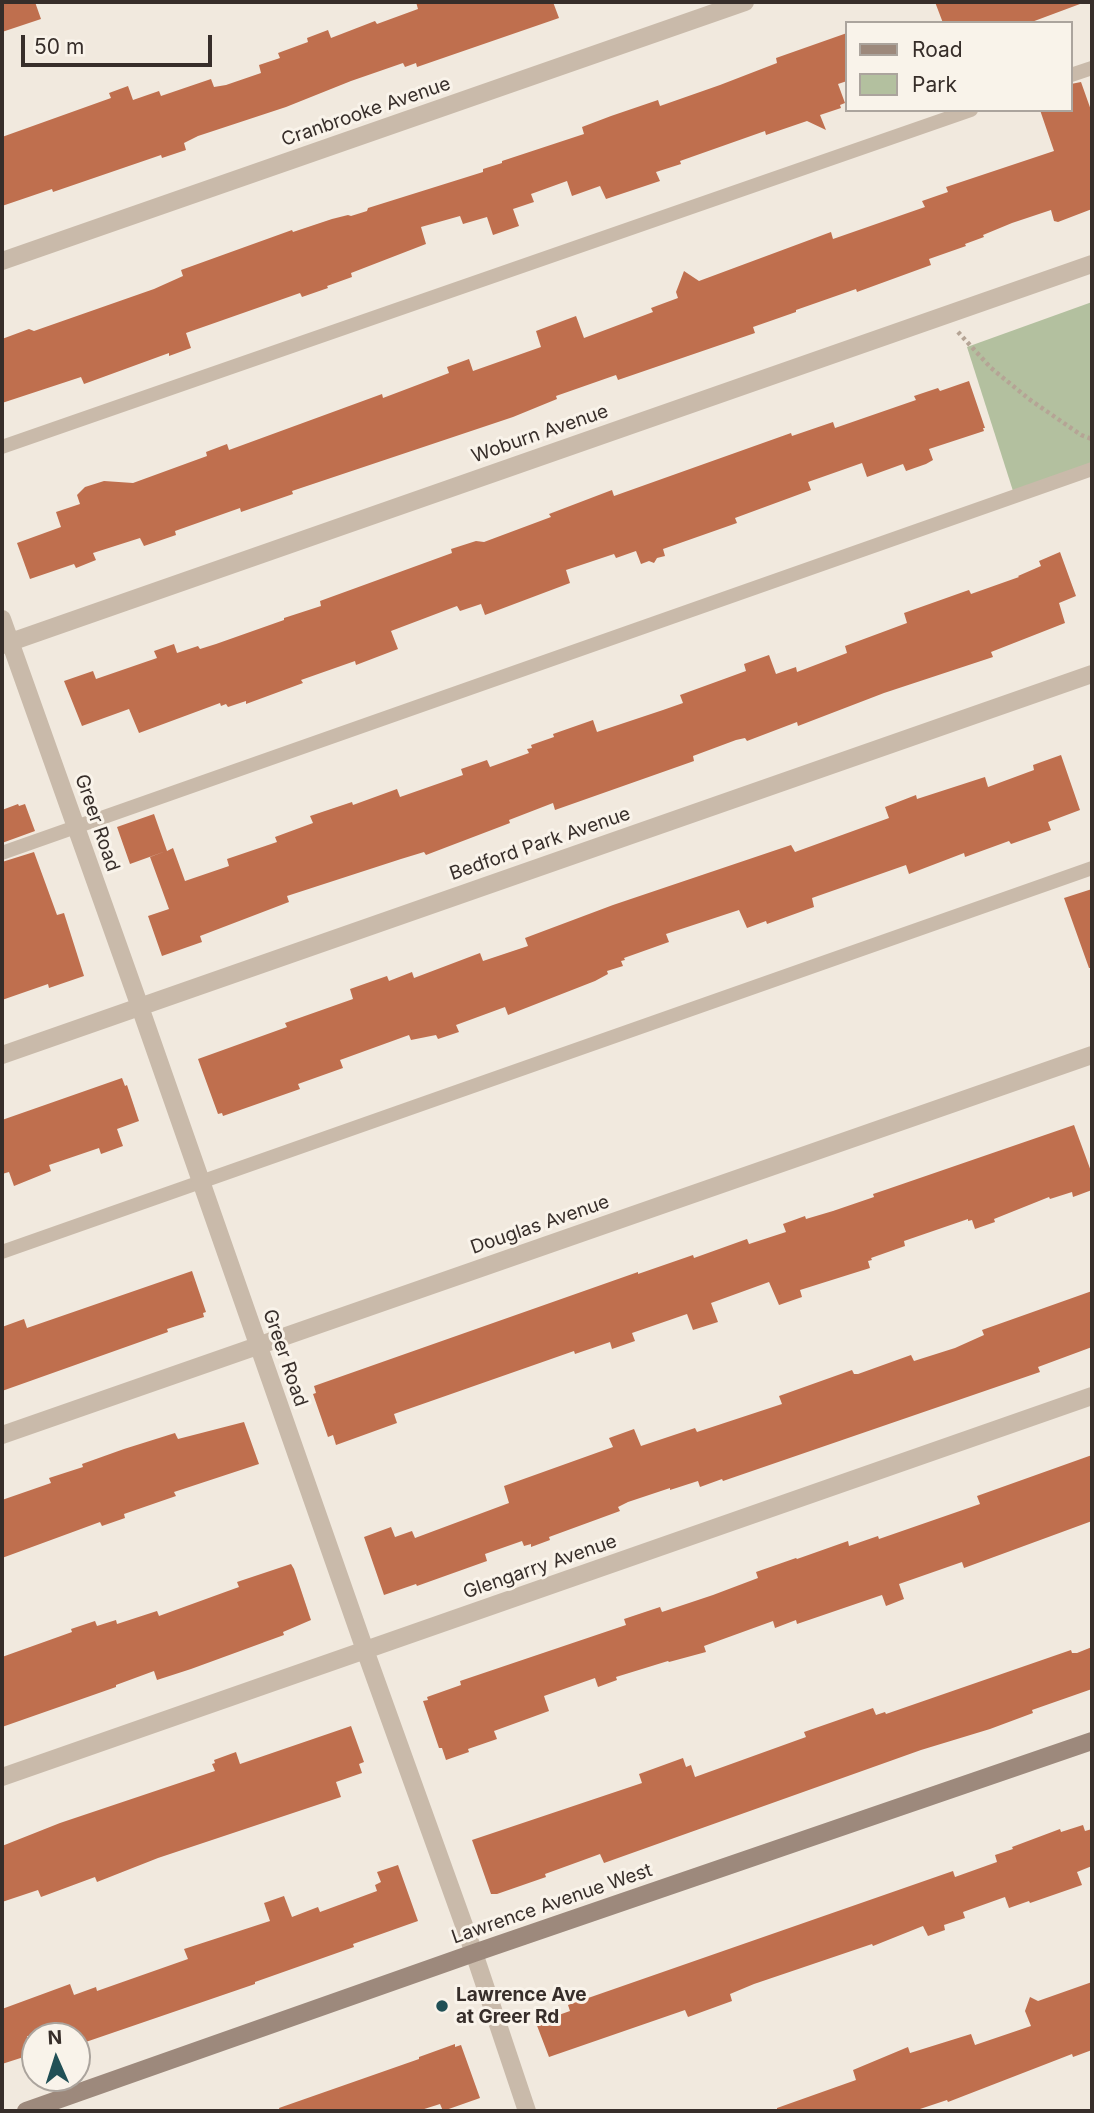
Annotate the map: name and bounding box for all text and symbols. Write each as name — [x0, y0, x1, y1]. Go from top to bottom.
scale bar — [24, 21, 215, 65]
legend — [846, 21, 1073, 112]
text: 50 m — [34, 34, 84, 59]
text: Road — [912, 37, 963, 62]
street label: Cranbrooke Avenue — [278, 72, 454, 152]
text: Park — [912, 72, 957, 97]
street label: Woburn Avenue — [469, 400, 611, 468]
street label: Greer Road — [70, 771, 124, 875]
street label: Bedford Park Avenue — [447, 802, 633, 886]
street label: Douglas Avenue — [468, 1191, 612, 1259]
street label: Greer Road — [258, 1306, 312, 1410]
street label: Glengarry Avenue — [460, 1530, 620, 1604]
street label: Lawrence Avenue West — [449, 1859, 655, 1949]
place label: Lawrence Ave at Greer Rd — [456, 1984, 587, 2028]
marker: Lawrence Ave at Greer Rd — [434, 1998, 450, 2014]
north arrow — [21, 2022, 91, 2092]
text: N — [47, 2026, 63, 2049]

